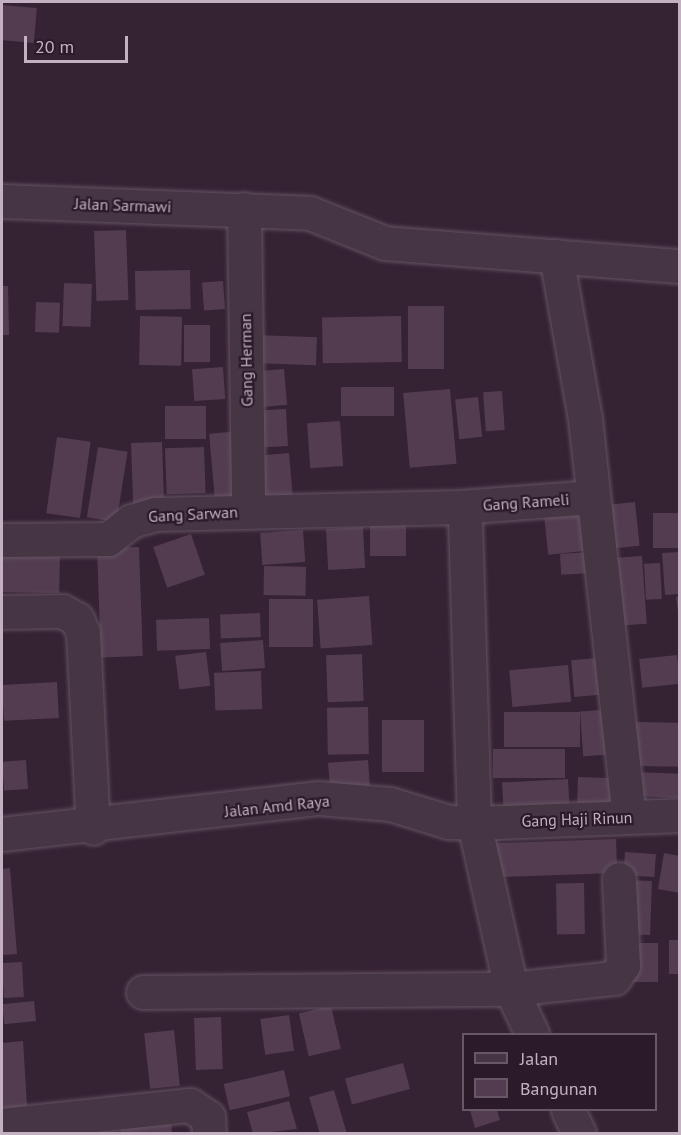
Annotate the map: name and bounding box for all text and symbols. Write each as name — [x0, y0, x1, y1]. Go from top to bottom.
scale bar — [27, 24, 130, 62]
text: 20 m — [35, 35, 74, 58]
street label: Jalan Sarmawi — [74, 194, 172, 216]
street label: Gang Herman — [236, 313, 256, 407]
street label: Gang Rameli — [482, 489, 570, 515]
street label: Gang Sarwan — [148, 502, 238, 526]
street label: Jalan Amd Raya — [223, 791, 331, 821]
street label: Gang Haji Rinun — [521, 807, 633, 831]
legend — [462, 1033, 657, 1111]
text: Jalan — [520, 1047, 558, 1070]
text: Bangunan — [520, 1077, 597, 1100]

